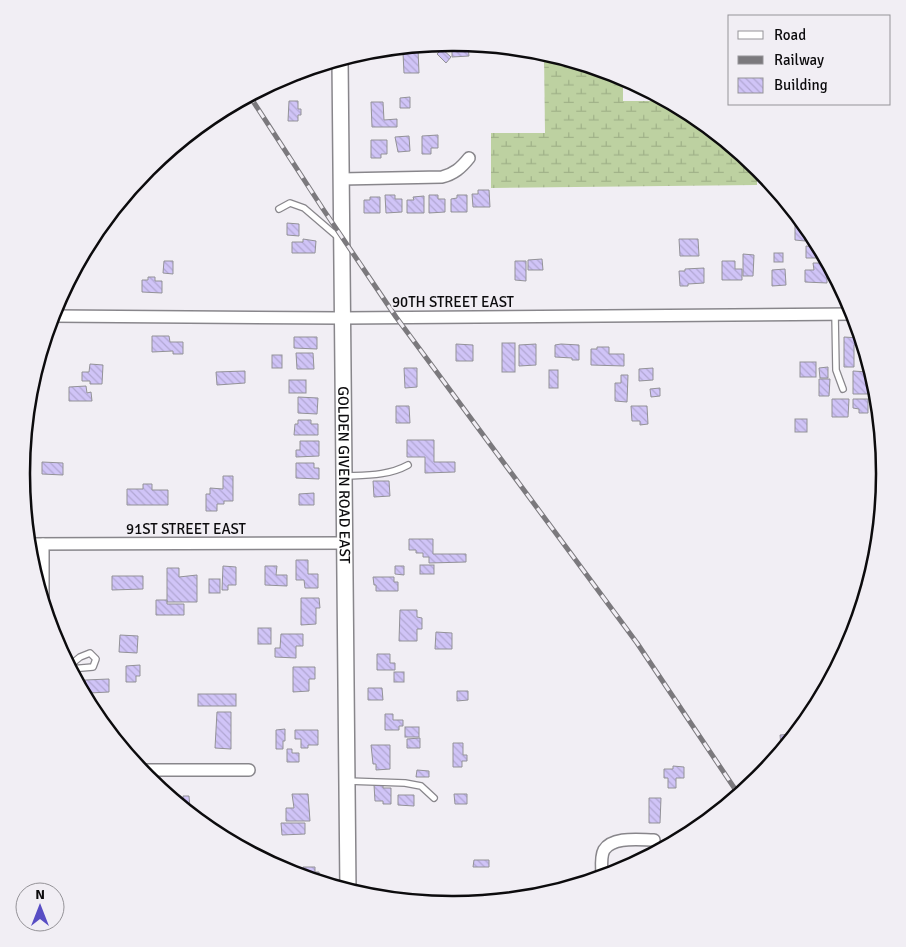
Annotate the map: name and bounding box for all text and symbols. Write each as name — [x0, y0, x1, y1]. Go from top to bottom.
legend — [728, 15, 891, 105]
text: Road — [774, 26, 806, 44]
text: Railway — [774, 51, 824, 69]
text: Building — [774, 76, 828, 94]
street label: 90TH STREET EAST — [392, 293, 515, 311]
street label: GOLDEN GIVEN ROAD EAST — [334, 386, 354, 564]
street label: 91ST STREET EAST — [126, 520, 247, 538]
north arrow — [15, 882, 65, 932]
text: N — [35, 886, 45, 903]

